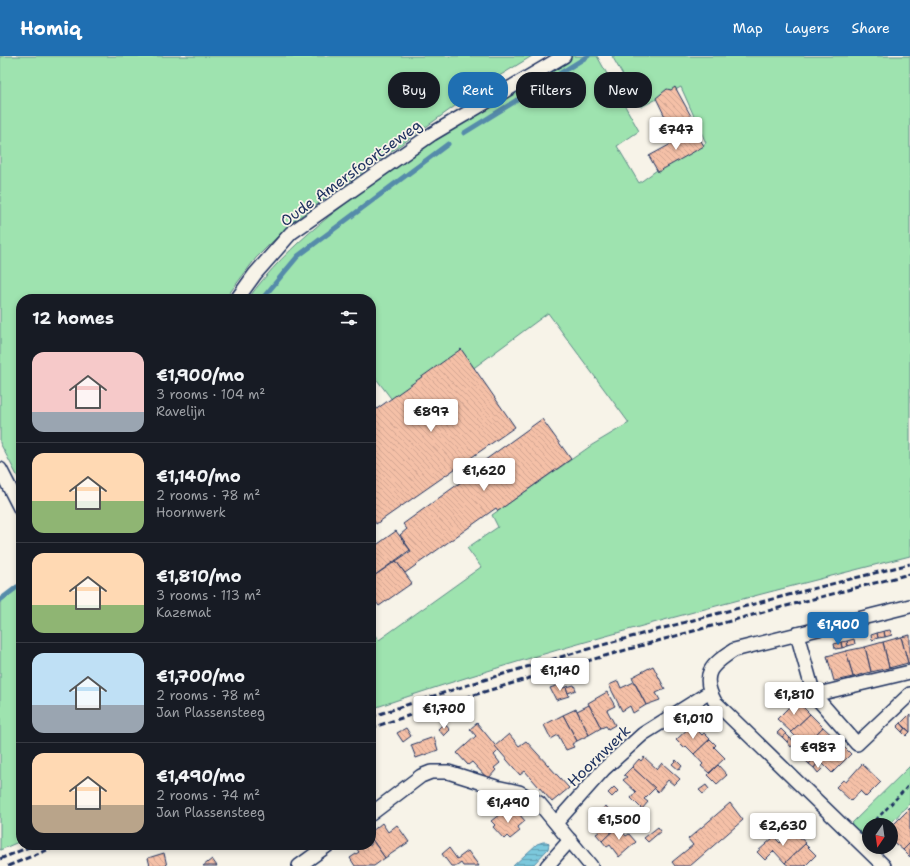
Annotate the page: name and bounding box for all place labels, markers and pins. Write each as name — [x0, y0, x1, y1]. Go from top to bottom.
pin: €747 — [652, 117, 700, 151]
pin: €897 — [407, 399, 455, 433]
pin: €1,620 — [451, 458, 517, 492]
pin: €1,900 — [805, 612, 871, 646]
pin: €1,140 — [527, 658, 593, 692]
pin: €1,810 — [761, 682, 827, 716]
pin: €1,700 — [411, 696, 477, 730]
pin: €1,010 — [660, 706, 726, 740]
pin: €987 — [794, 735, 842, 769]
pin: €1,490 — [475, 790, 541, 824]
pin: €1,500 — [586, 807, 652, 841]
pin: €2,630 — [750, 813, 816, 847]

